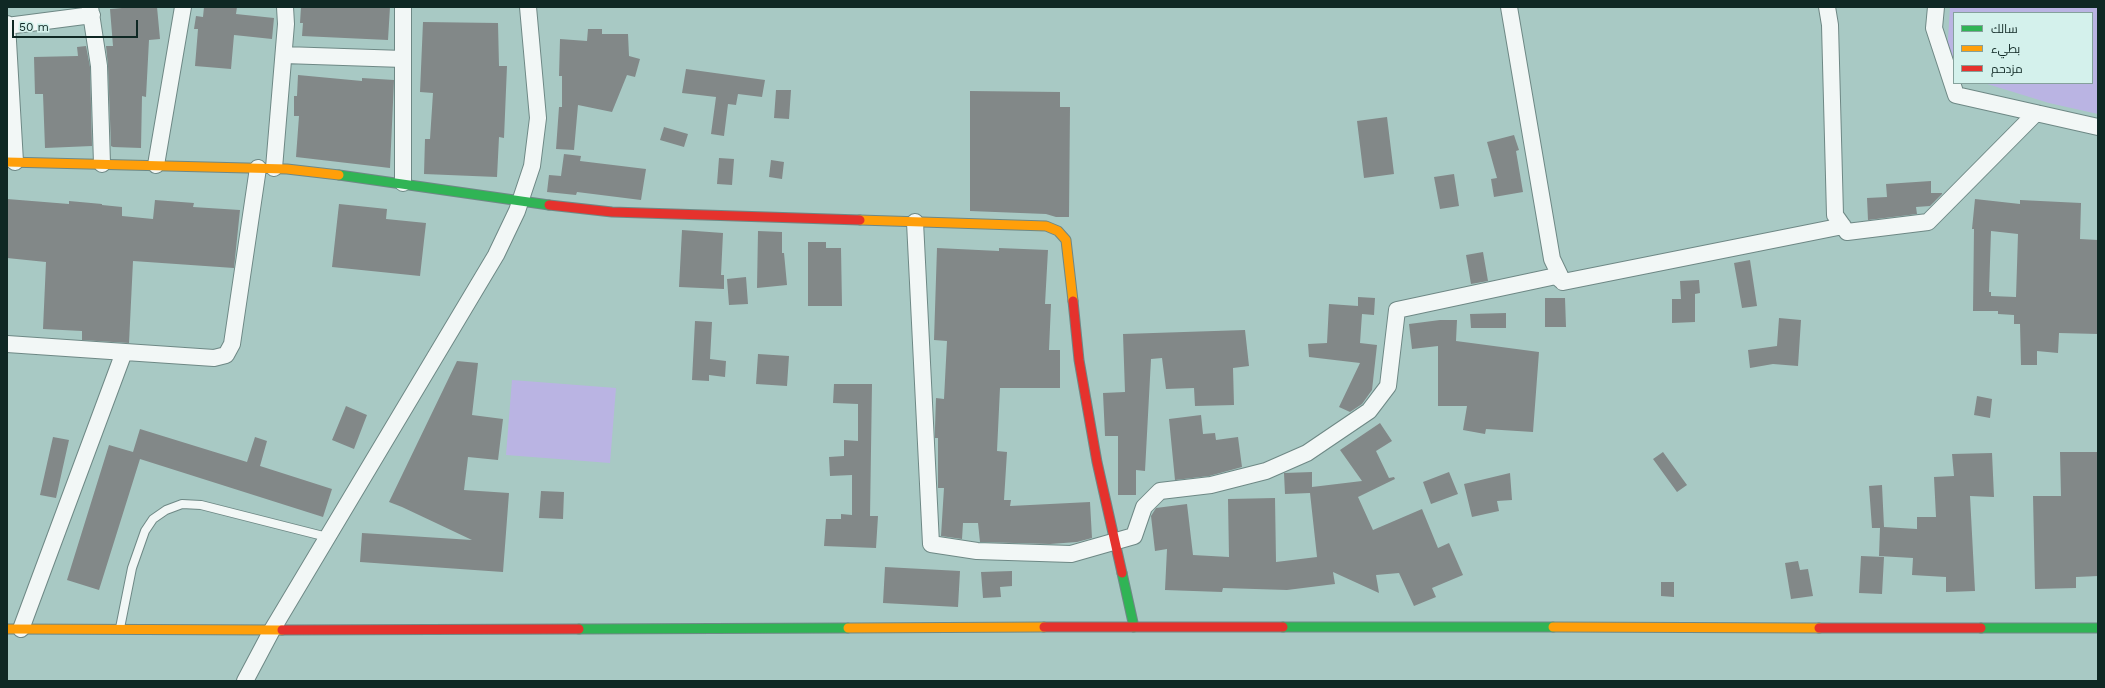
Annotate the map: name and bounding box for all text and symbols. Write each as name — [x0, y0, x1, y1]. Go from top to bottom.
scale bar — [14, 12, 140, 38]
legend — [1953, 12, 2093, 84]
text: 50 m — [19, 20, 49, 34]
text: سالك — [1991, 22, 2018, 36]
text: بطيء — [1991, 42, 2020, 56]
text: مزدحم — [1991, 62, 2023, 76]

